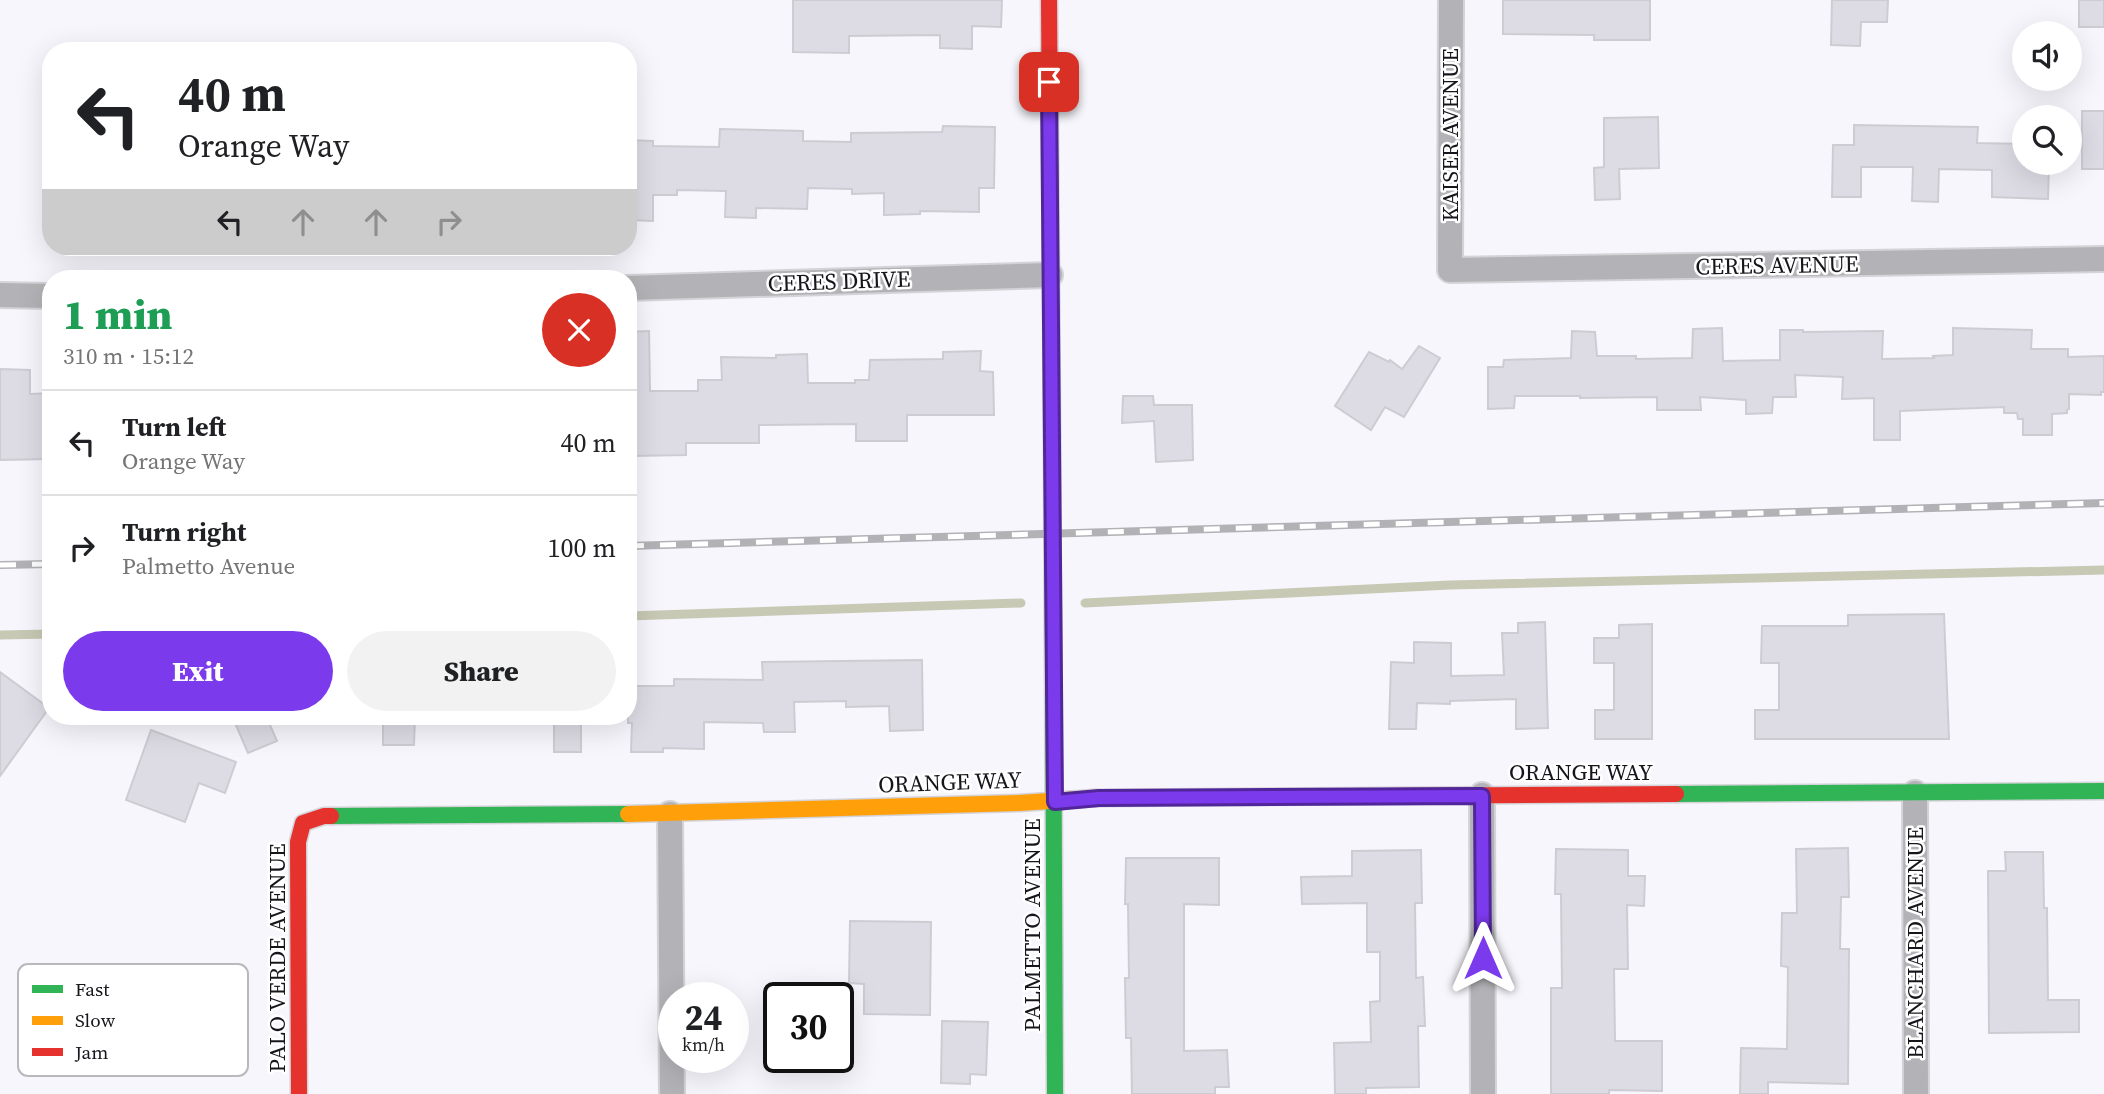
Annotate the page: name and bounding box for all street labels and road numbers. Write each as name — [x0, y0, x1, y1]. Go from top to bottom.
street label: KAISER AVENUE — [1434, 48, 1466, 222]
street label: CERES AVENUE — [1695, 248, 1859, 282]
street label: CERES DRIVE — [767, 263, 911, 299]
street label: ORANGE WAY — [1509, 756, 1653, 788]
street label: ORANGE WAY — [878, 763, 1023, 800]
street label: PALMETTO AVENUE — [1016, 818, 1048, 1032]
street label: BLANCHARD AVENUE — [1899, 827, 1931, 1059]
street label: PALO VERDE AVENUE — [261, 843, 293, 1073]

